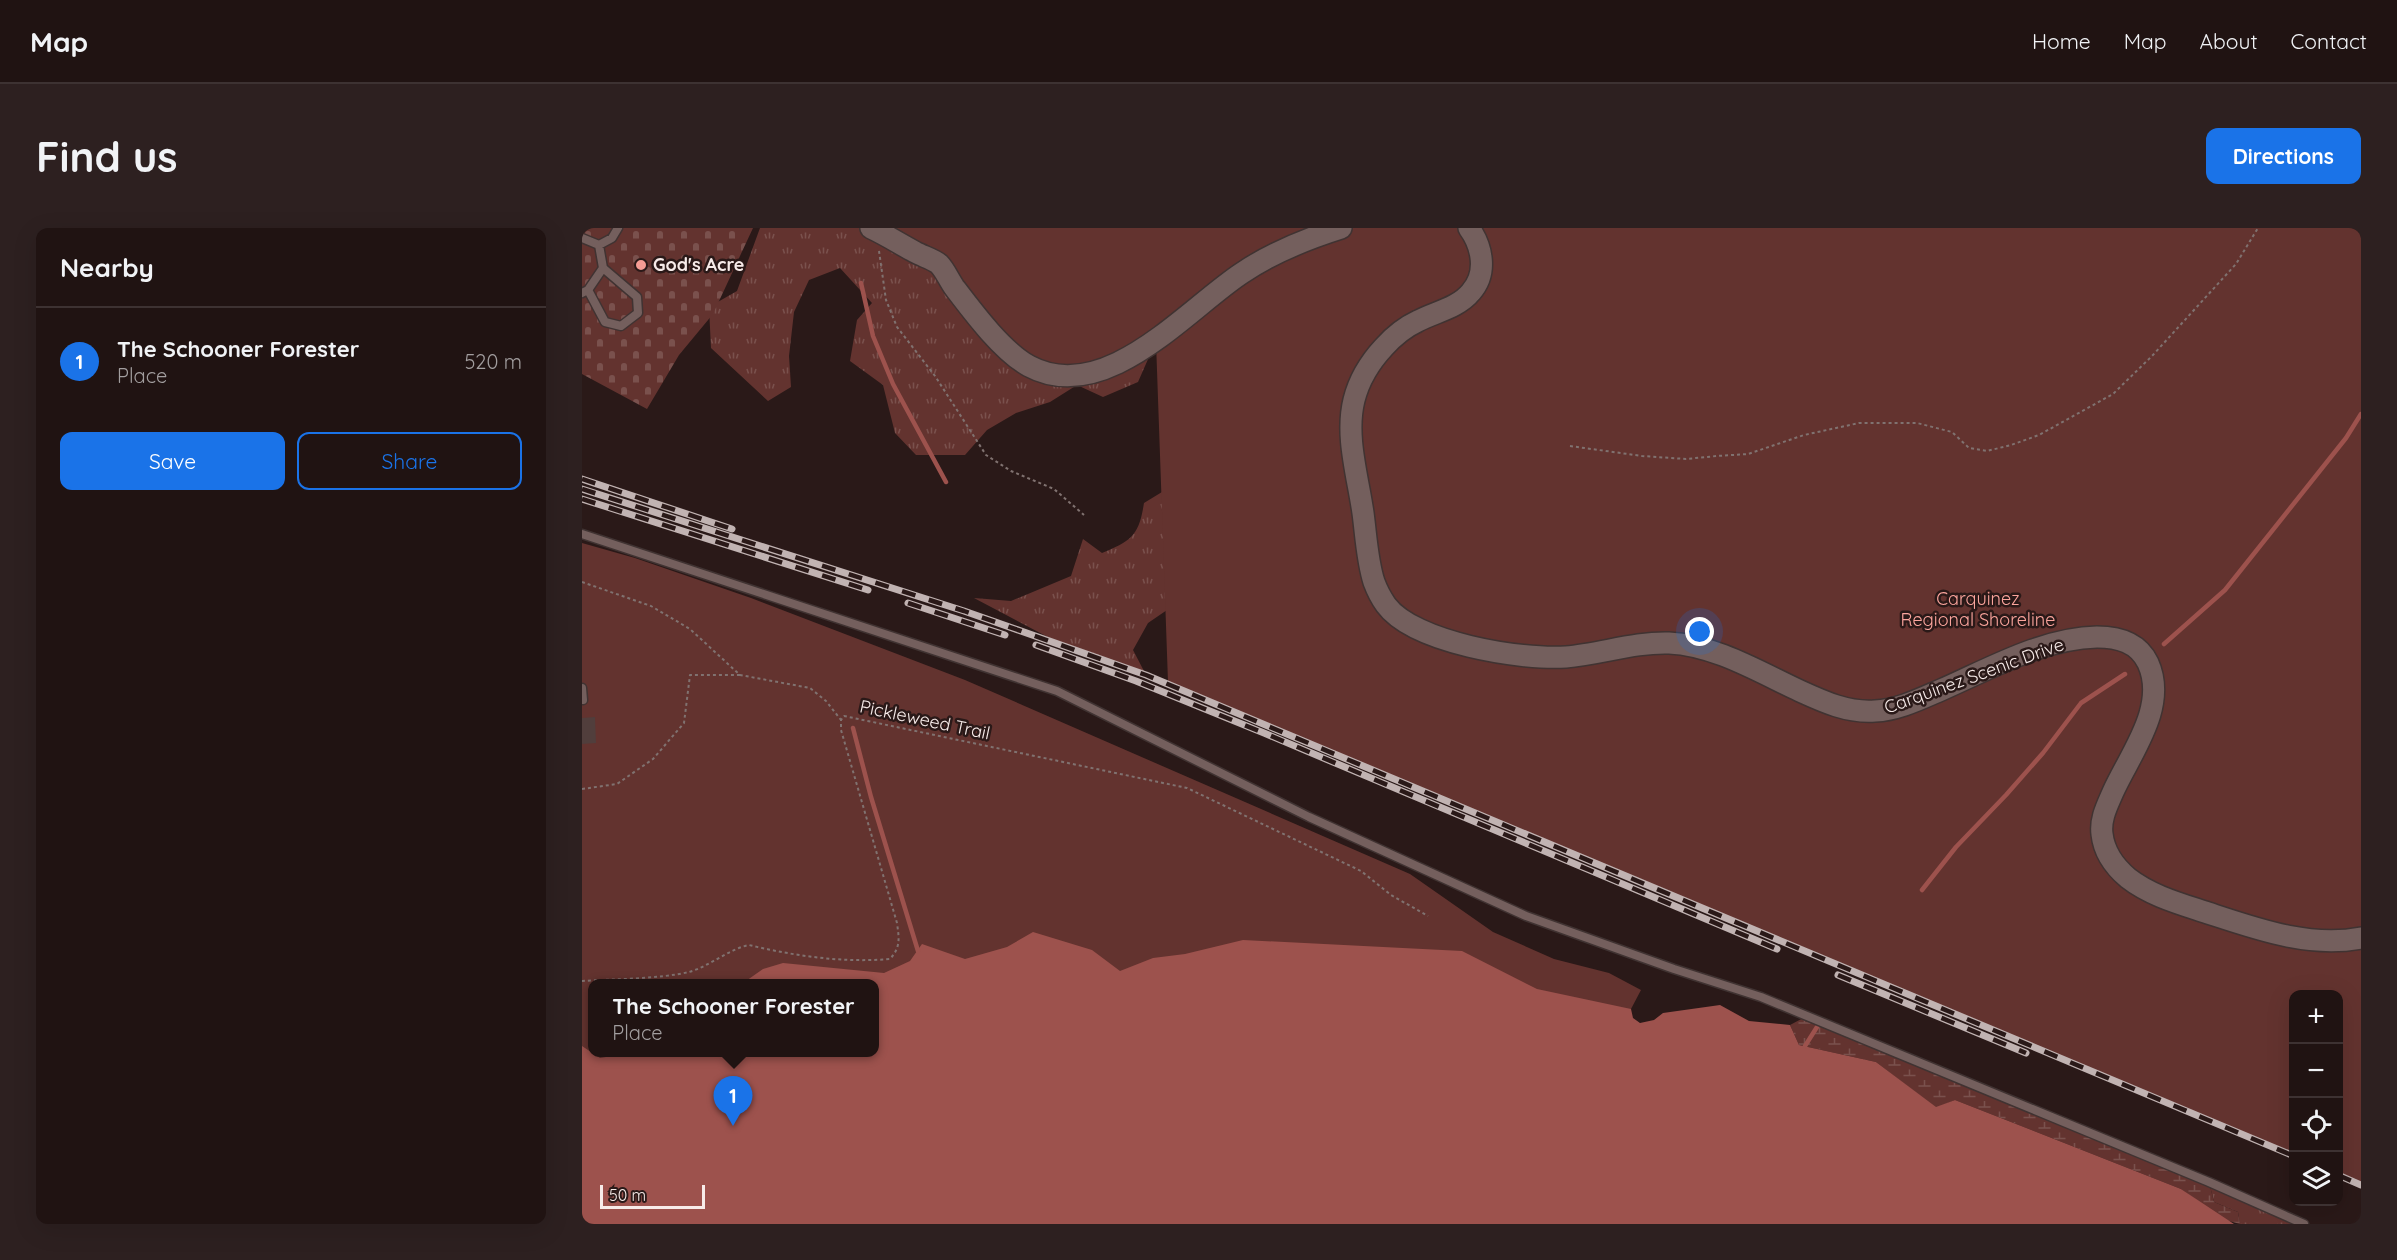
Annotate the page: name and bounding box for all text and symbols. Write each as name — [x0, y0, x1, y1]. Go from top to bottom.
text: Map — [30, 24, 88, 59]
text: Home — [2032, 28, 2091, 54]
text: Map — [2124, 28, 2167, 54]
text: About — [2200, 28, 2258, 54]
text: Contact — [2291, 28, 2367, 54]
button: Directions — [2206, 128, 2361, 184]
text: Find us — [36, 130, 178, 183]
text: Nearby — [60, 251, 154, 284]
place label: God's Acre — [653, 253, 745, 276]
marker: God's Acre — [634, 258, 648, 272]
text: The Schooner Forester — [117, 335, 359, 363]
text: 1 — [76, 349, 83, 374]
text: 520 m — [464, 349, 522, 374]
text: Place — [117, 363, 167, 388]
button: Save — [60, 432, 285, 490]
button: Share — [297, 432, 522, 490]
park label: Carquinez Regional Shoreline — [1901, 587, 2055, 631]
your location — [1685, 617, 1714, 646]
street label: Carquinez Scenic Drive — [1881, 632, 2067, 719]
street label: Pickleweed Trail — [858, 694, 992, 745]
popup — [588, 979, 879, 1057]
map controls — [2289, 990, 2343, 1206]
button: + — [2289, 990, 2343, 1044]
text: The Schooner Forester — [612, 992, 855, 1020]
text: Place — [612, 1020, 663, 1045]
button: − — [2289, 1044, 2343, 1098]
pin: 1 — [714, 1076, 752, 1126]
button: locate — [2289, 1098, 2343, 1152]
button: layers — [2289, 1152, 2343, 1206]
scale bar — [600, 1182, 705, 1210]
text: 50 m — [609, 1185, 646, 1205]

